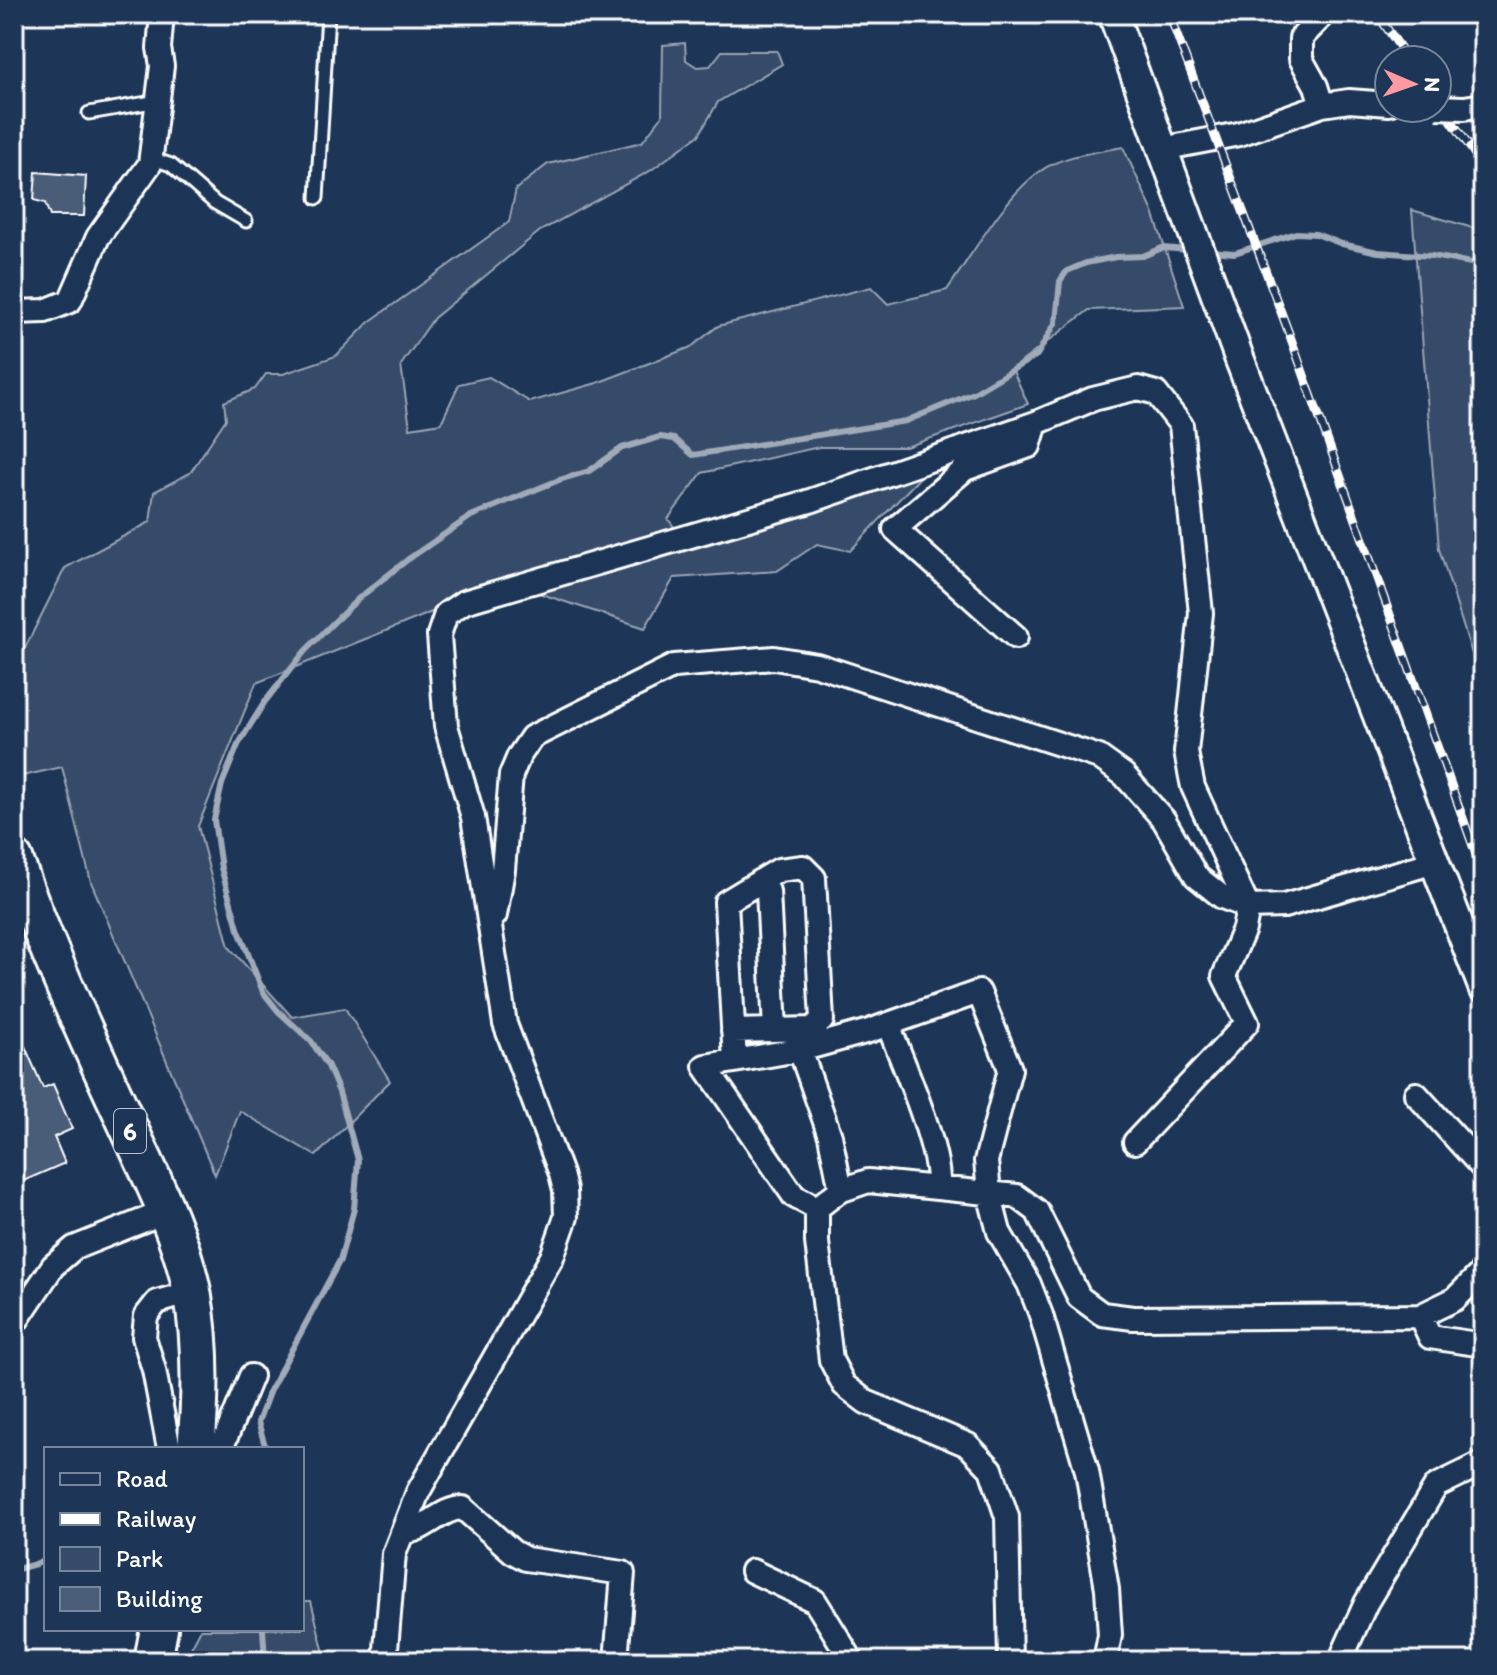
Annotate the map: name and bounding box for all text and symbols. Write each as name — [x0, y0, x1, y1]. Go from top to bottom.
north arrow — [1373, 44, 1453, 124]
text: N — [1419, 77, 1446, 93]
road number: 6 — [114, 1109, 146, 1153]
legend — [44, 1447, 304, 1631]
text: Road — [116, 1464, 168, 1493]
text: Railway — [116, 1504, 197, 1533]
text: Park — [116, 1544, 163, 1573]
text: Building — [116, 1584, 203, 1613]

